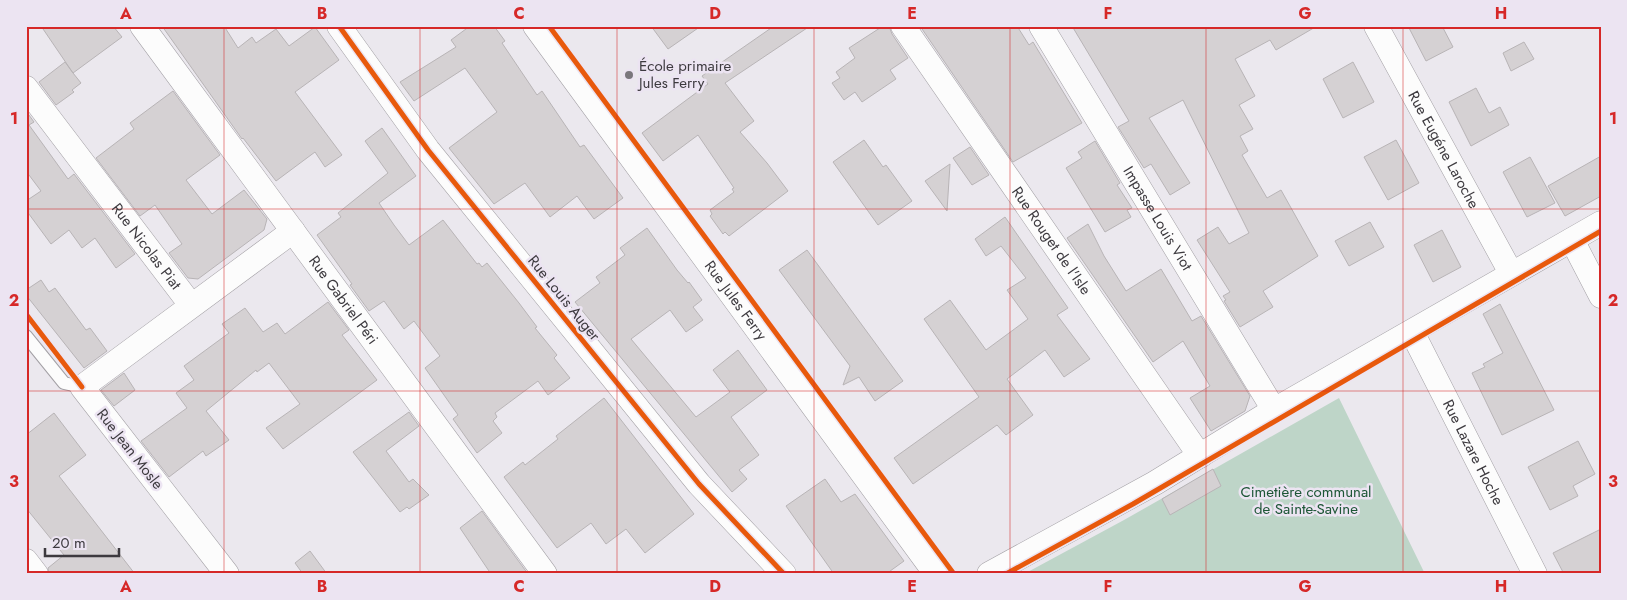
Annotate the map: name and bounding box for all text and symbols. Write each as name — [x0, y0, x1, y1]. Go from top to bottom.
text: A — [119, 2, 132, 25]
text: B — [317, 2, 327, 25]
text: C — [513, 2, 525, 25]
text: D — [709, 2, 721, 25]
text: E — [907, 2, 917, 25]
text: F — [1104, 2, 1112, 25]
text: G — [1298, 2, 1312, 25]
text: H — [1495, 2, 1507, 25]
place label: École primaire Jules Ferry — [637, 55, 732, 94]
marker: École primaire Jules Ferry — [623, 69, 635, 81]
street label: Rue Eugéne Laroche — [1403, 87, 1485, 213]
text: 1 — [10, 107, 18, 130]
text: 1 — [1609, 107, 1617, 130]
street label: Impasse Louis Viot — [1118, 162, 1198, 275]
street label: Rue Rouget de l'Isle — [1006, 182, 1097, 299]
street label: Rue Nicolas Piat — [106, 198, 187, 295]
street label: Rue Louis Auger — [523, 250, 606, 346]
street label: Rue Gabriel Péri — [303, 251, 383, 349]
street label: Rue Jules Ferry — [699, 256, 773, 345]
text: 2 — [9, 289, 19, 312]
text: 2 — [1608, 289, 1618, 312]
street label: Rue Lazare Hoche — [1437, 396, 1509, 509]
street label: Rue Jean Mosle — [91, 404, 169, 494]
text: 3 — [9, 470, 19, 493]
text: 3 — [1608, 470, 1618, 493]
park label: Cimetière communal de Sainte-Savine — [1240, 481, 1372, 520]
scale bar — [45, 525, 119, 557]
text: 20 m — [52, 532, 86, 554]
text: A — [119, 575, 132, 598]
text: B — [317, 575, 327, 598]
text: C — [513, 575, 525, 598]
text: D — [709, 575, 721, 598]
text: E — [907, 575, 917, 598]
text: F — [1104, 575, 1112, 598]
text: G — [1298, 575, 1312, 598]
text: H — [1495, 575, 1507, 598]

